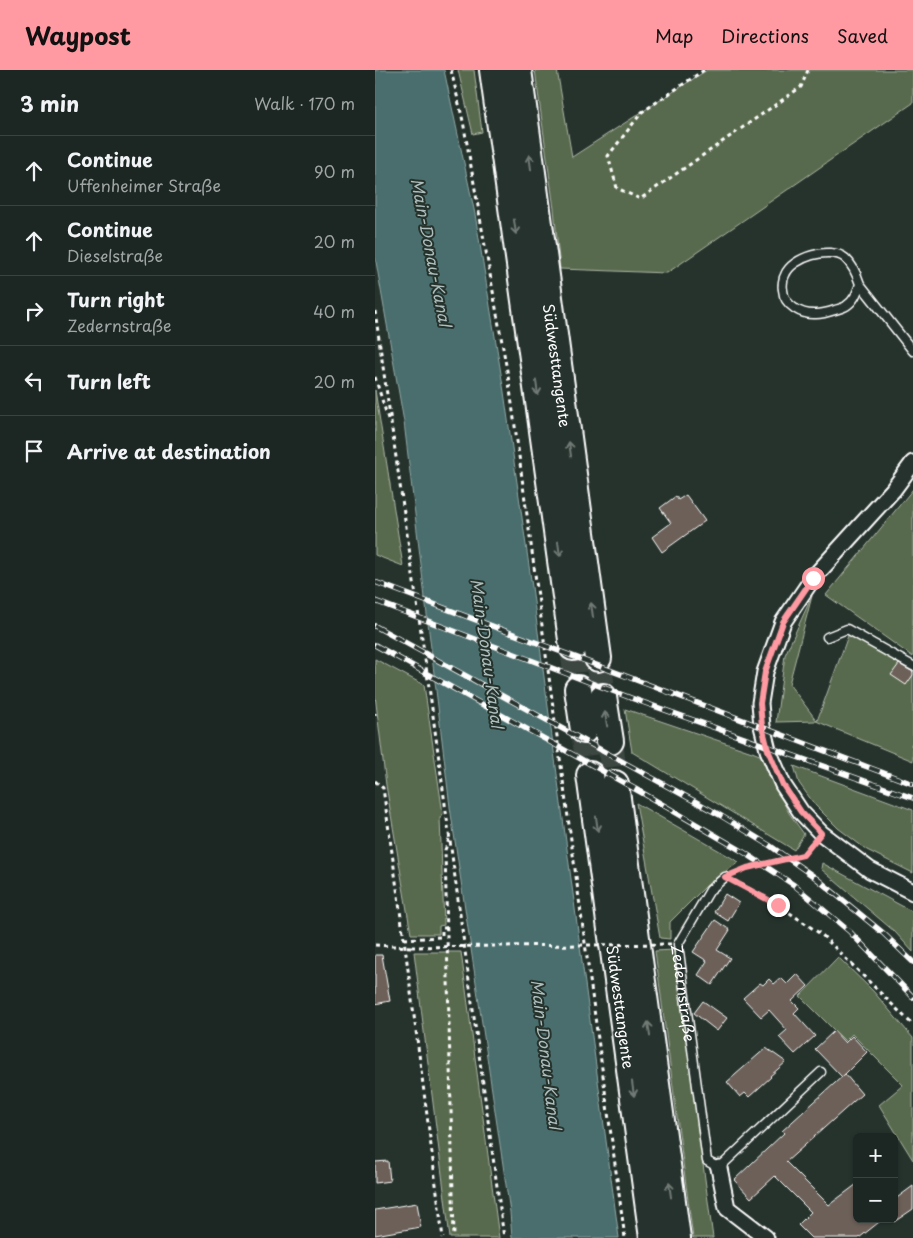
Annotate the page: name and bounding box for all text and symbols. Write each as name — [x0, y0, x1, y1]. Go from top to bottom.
text: Waypost — [25, 17, 131, 53]
text: Map — [655, 22, 693, 49]
text: Directions — [721, 22, 809, 49]
text: Saved — [837, 22, 888, 49]
text: 3 min — [20, 87, 79, 119]
text: Walk · 170 m — [254, 91, 355, 115]
text: Continue — [67, 145, 153, 173]
one-way arrow — [525, 154, 535, 170]
icon: ahead — [20, 157, 48, 185]
text: 90 m — [314, 159, 355, 183]
text: Uffenheimer Straße — [67, 173, 221, 197]
water label: Main-Donau-Kanal — [406, 176, 459, 331]
text: Continue — [67, 215, 153, 243]
one-way arrow — [511, 218, 521, 234]
icon: ahead — [20, 227, 48, 255]
text: 20 m — [314, 229, 355, 253]
text: Dieselstraße — [67, 243, 163, 267]
text: Turn right — [67, 285, 165, 313]
icon: right — [20, 297, 48, 325]
text: 40 m — [313, 299, 355, 323]
street label: Südwesttangente — [538, 302, 578, 428]
text: Zedernstraße — [67, 313, 171, 337]
icon: left — [20, 367, 48, 395]
text: Turn left — [67, 367, 151, 395]
text: 20 m — [314, 369, 355, 393]
one-way arrow — [533, 379, 543, 395]
icon: arrive — [20, 437, 48, 465]
text: Arrive at destination — [67, 437, 271, 465]
one-way arrow — [564, 441, 574, 457]
one-way arrow — [555, 540, 565, 556]
route start — [802, 567, 825, 590]
water label: Main-Donau-Kanal — [466, 577, 511, 732]
one-way arrow — [586, 602, 596, 618]
one-way arrow — [601, 711, 611, 727]
one-way arrow — [592, 815, 602, 831]
route end — [767, 894, 790, 917]
street label: Zedernstraße — [667, 943, 702, 1043]
street label: Südwesttangente — [602, 944, 641, 1070]
water label: Main-Donau-Kanal — [526, 978, 568, 1133]
one-way arrow — [643, 1021, 653, 1037]
one-way arrow — [628, 1080, 638, 1096]
map controls — [853, 1133, 898, 1223]
button: + — [853, 1133, 898, 1178]
button: − — [853, 1178, 898, 1223]
one-way arrow — [665, 1182, 675, 1198]

